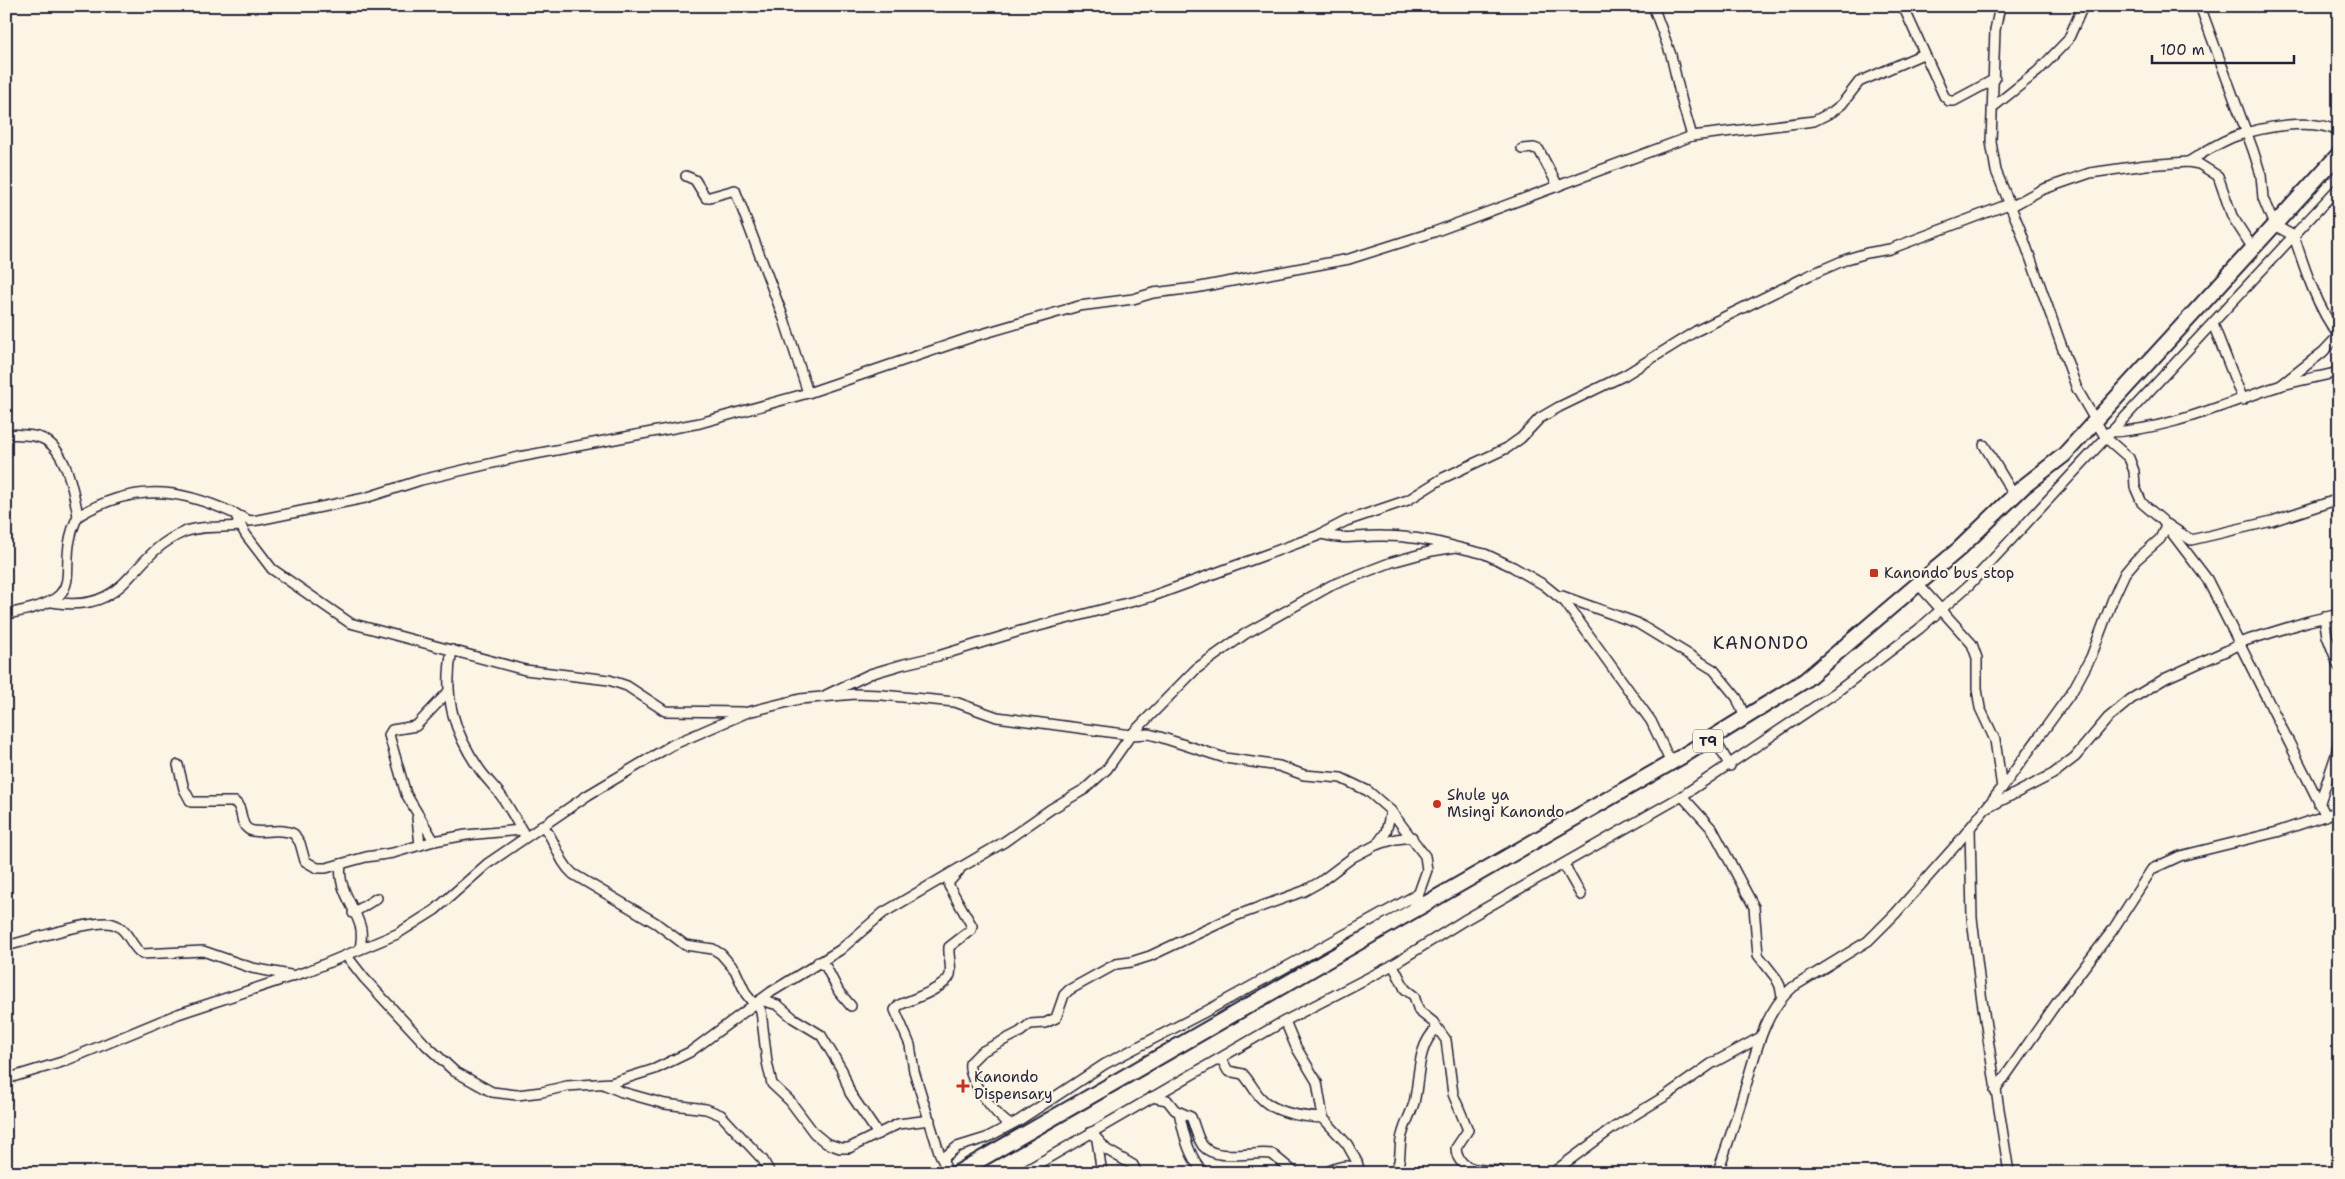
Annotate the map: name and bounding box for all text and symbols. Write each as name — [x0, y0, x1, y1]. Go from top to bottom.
scale bar — [2152, 32, 2295, 64]
text: 100 m — [2160, 40, 2205, 60]
place label: Kanondo bus stop — [1884, 563, 2014, 583]
marker: Kanondo bus stop — [1868, 567, 1880, 579]
district label: KANONDO — [1713, 631, 1809, 655]
road number: T9 — [1693, 729, 1723, 752]
place label: Shule ya Msingi Kanondo — [1447, 785, 1564, 822]
marker: Shule ya Msingi Kanondo — [1431, 798, 1443, 810]
place label: Kanondo Dispensary — [974, 1067, 1053, 1104]
marker: Kanondo Dispensary — [956, 1079, 970, 1093]

